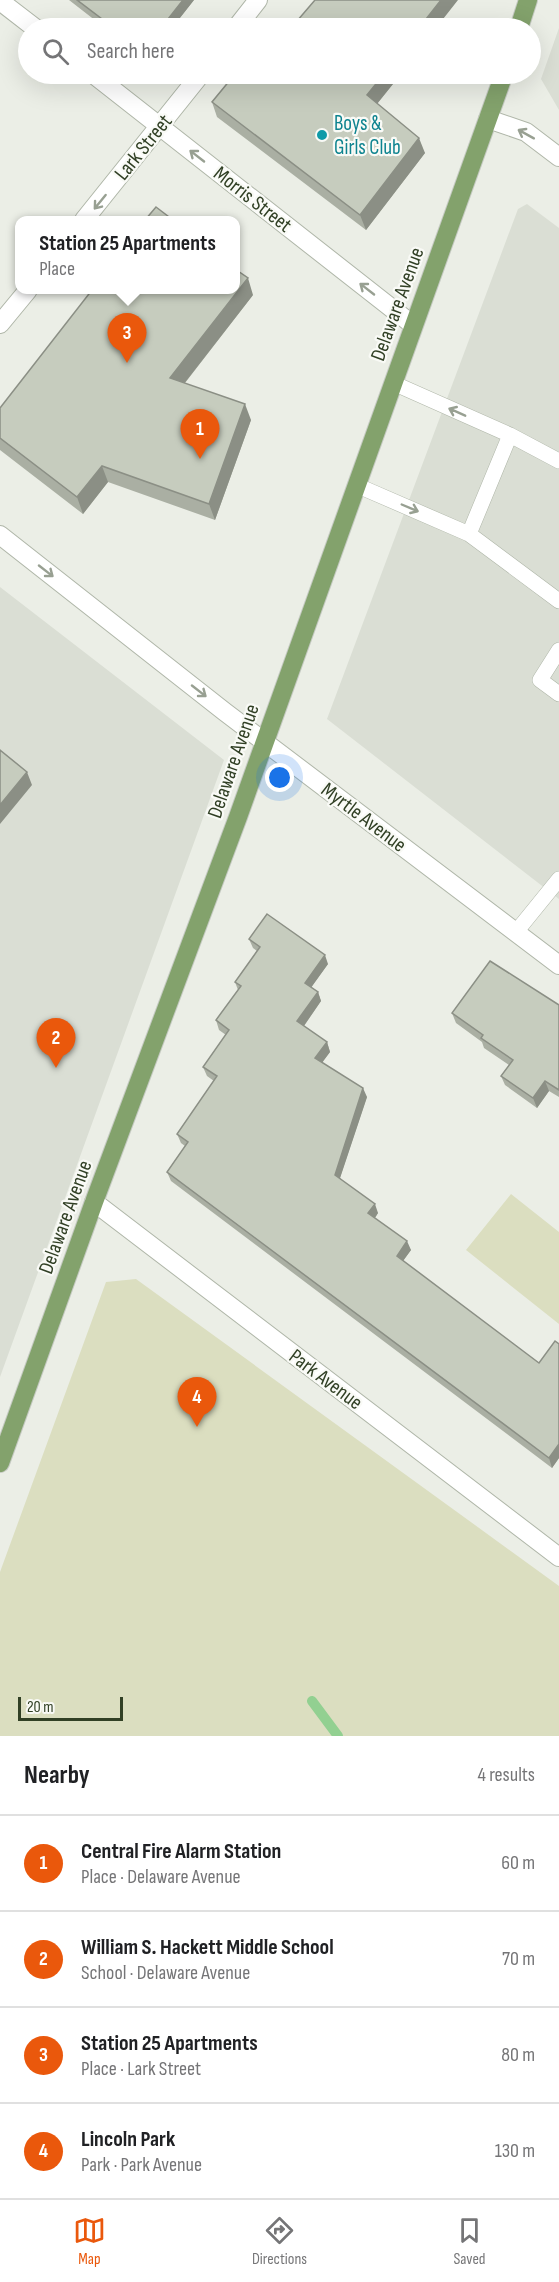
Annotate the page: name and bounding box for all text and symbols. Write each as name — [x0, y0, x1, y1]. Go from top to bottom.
search box — [18, 18, 541, 84]
icon: search — [39, 35, 72, 68]
text: Search here — [87, 38, 174, 65]
street label: Lark Street — [109, 109, 178, 185]
place label: Boys & Girls Club — [334, 111, 401, 160]
marker: Boys & Girls Club — [315, 128, 329, 142]
one-way arrow — [518, 128, 535, 140]
one-way arrow — [189, 149, 205, 162]
street label: Morris Street — [209, 161, 297, 238]
one-way arrow — [93, 193, 106, 209]
popup — [15, 216, 240, 294]
text: Station 25 Apartments — [39, 230, 216, 257]
street label: Delaware Avenue — [365, 244, 430, 364]
text: Place — [39, 257, 75, 281]
one-way arrow — [360, 282, 376, 295]
pin: 3 — [108, 314, 146, 363]
one-way arrow — [448, 405, 466, 417]
pin: 1 — [180, 410, 220, 459]
one-way arrow — [400, 503, 418, 515]
one-way arrow — [38, 564, 54, 577]
one-way arrow — [191, 685, 207, 698]
street label: Delaware Avenue — [202, 701, 265, 822]
your location — [265, 763, 294, 792]
street label: Myrtle Avenue — [316, 777, 411, 858]
pin: 2 — [36, 1018, 76, 1068]
street label: Delaware Avenue — [33, 1157, 98, 1277]
street label: Park Avenue — [284, 1344, 367, 1415]
pin: 4 — [178, 1378, 216, 1427]
scale bar — [18, 1694, 123, 1722]
text: 20 m — [27, 1698, 54, 1717]
text: Nearby — [24, 1760, 90, 1791]
text: 4 results — [478, 1763, 535, 1787]
text: Central Fire Alarm Station — [81, 1838, 281, 1865]
text: 1 — [40, 1851, 47, 1875]
text: 60 m — [501, 1851, 535, 1875]
text: Place · Delaware Avenue — [81, 1865, 241, 1889]
text: William S. Hackett Middle School — [81, 1934, 334, 1961]
text: 2 — [39, 1947, 48, 1971]
text: 70 m — [502, 1947, 535, 1971]
text: School · Delaware Avenue — [81, 1961, 250, 1985]
text: Station 25 Apartments — [81, 2030, 258, 2057]
text: 3 — [39, 2043, 48, 2067]
text: 80 m — [501, 2043, 535, 2067]
text: Place · Lark Street — [81, 2057, 201, 2081]
text: Lincoln Park — [81, 2126, 175, 2153]
text: 4 — [39, 2139, 48, 2163]
text: 130 m — [495, 2139, 535, 2163]
text: Park · Park Avenue — [81, 2153, 202, 2177]
tab: Map — [73, 2214, 106, 2269]
tab: Directions — [252, 2214, 307, 2269]
tab: Saved — [453, 2214, 486, 2269]

